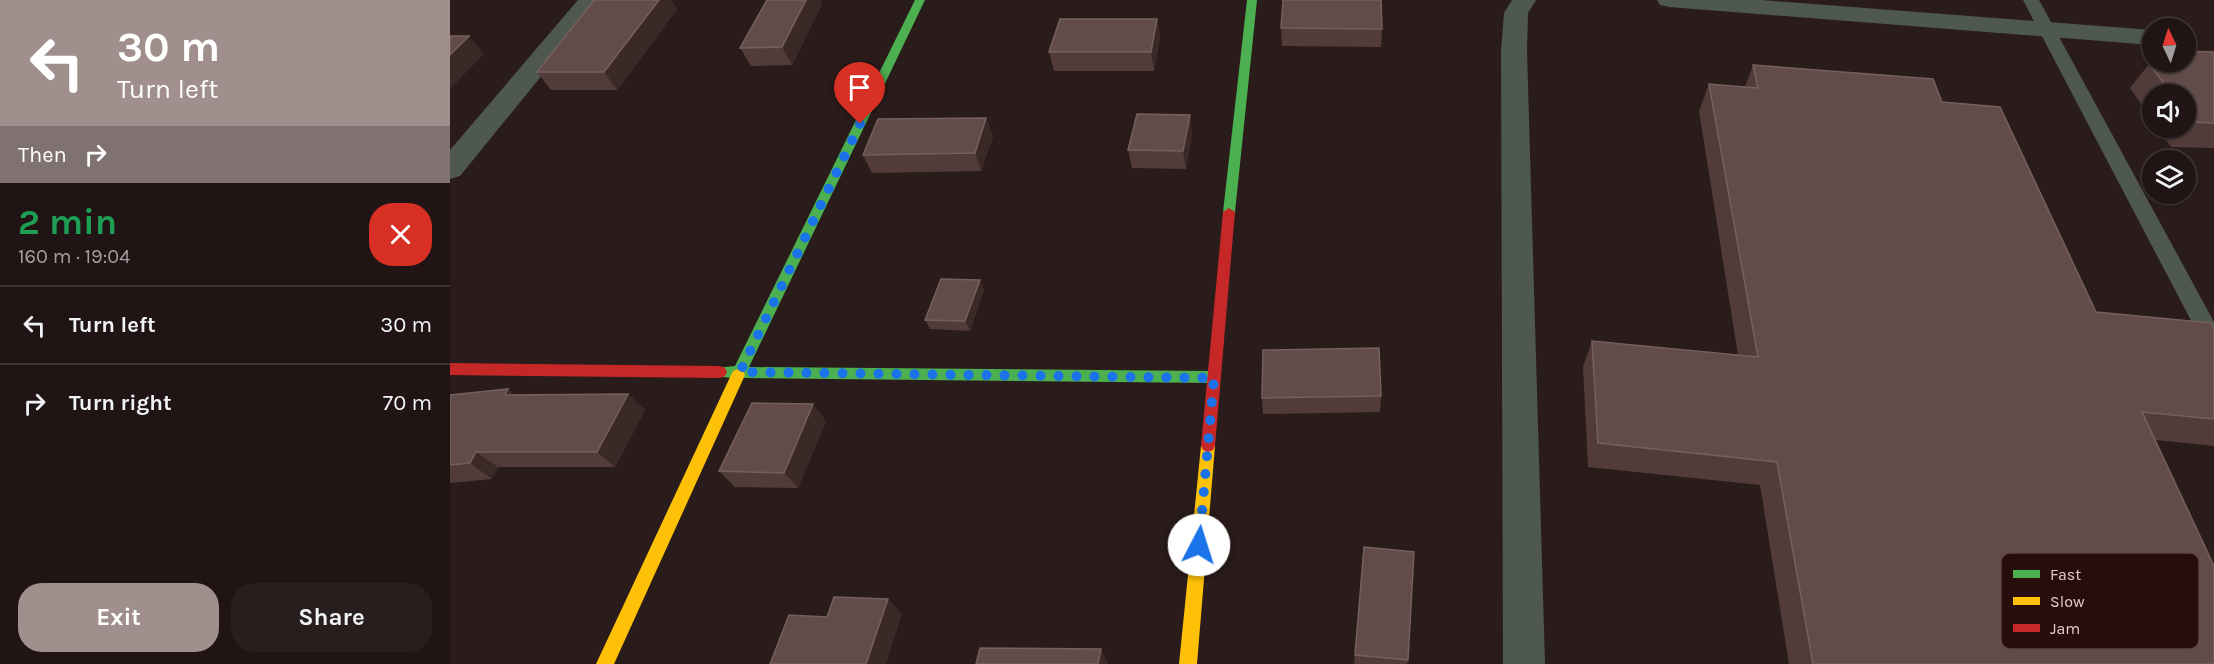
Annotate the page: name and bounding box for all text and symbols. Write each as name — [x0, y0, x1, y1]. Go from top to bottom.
north arrow — [2142, 18, 2196, 72]
map controls — [2142, 18, 2196, 204]
text: 30 m — [117, 22, 220, 72]
icon: left — [18, 24, 96, 102]
pin — [834, 62, 885, 124]
icon: arrive — [843, 71, 876, 104]
text: Turn left — [117, 73, 218, 105]
button: sound — [2142, 84, 2196, 138]
icon: right — [79, 138, 112, 171]
text: Then — [18, 142, 67, 168]
button: layers — [2142, 150, 2196, 204]
text: 2 min — [18, 201, 117, 243]
button: close — [369, 203, 432, 266]
text: 160 m · 19:04 — [18, 245, 130, 268]
icon: left — [18, 309, 51, 342]
text: Turn left — [69, 312, 156, 338]
text: 30 m — [380, 312, 432, 338]
icon: right — [18, 387, 51, 420]
text: Turn right — [69, 390, 172, 416]
text: 70 m — [383, 390, 432, 416]
position arrow — [1167, 513, 1231, 577]
legend — [2001, 553, 2199, 649]
text: Fast — [2050, 565, 2081, 584]
button: Exit — [18, 583, 219, 652]
button: Share — [231, 583, 432, 652]
text: Slow — [2050, 592, 2085, 611]
text: Jam — [2050, 619, 2080, 638]

